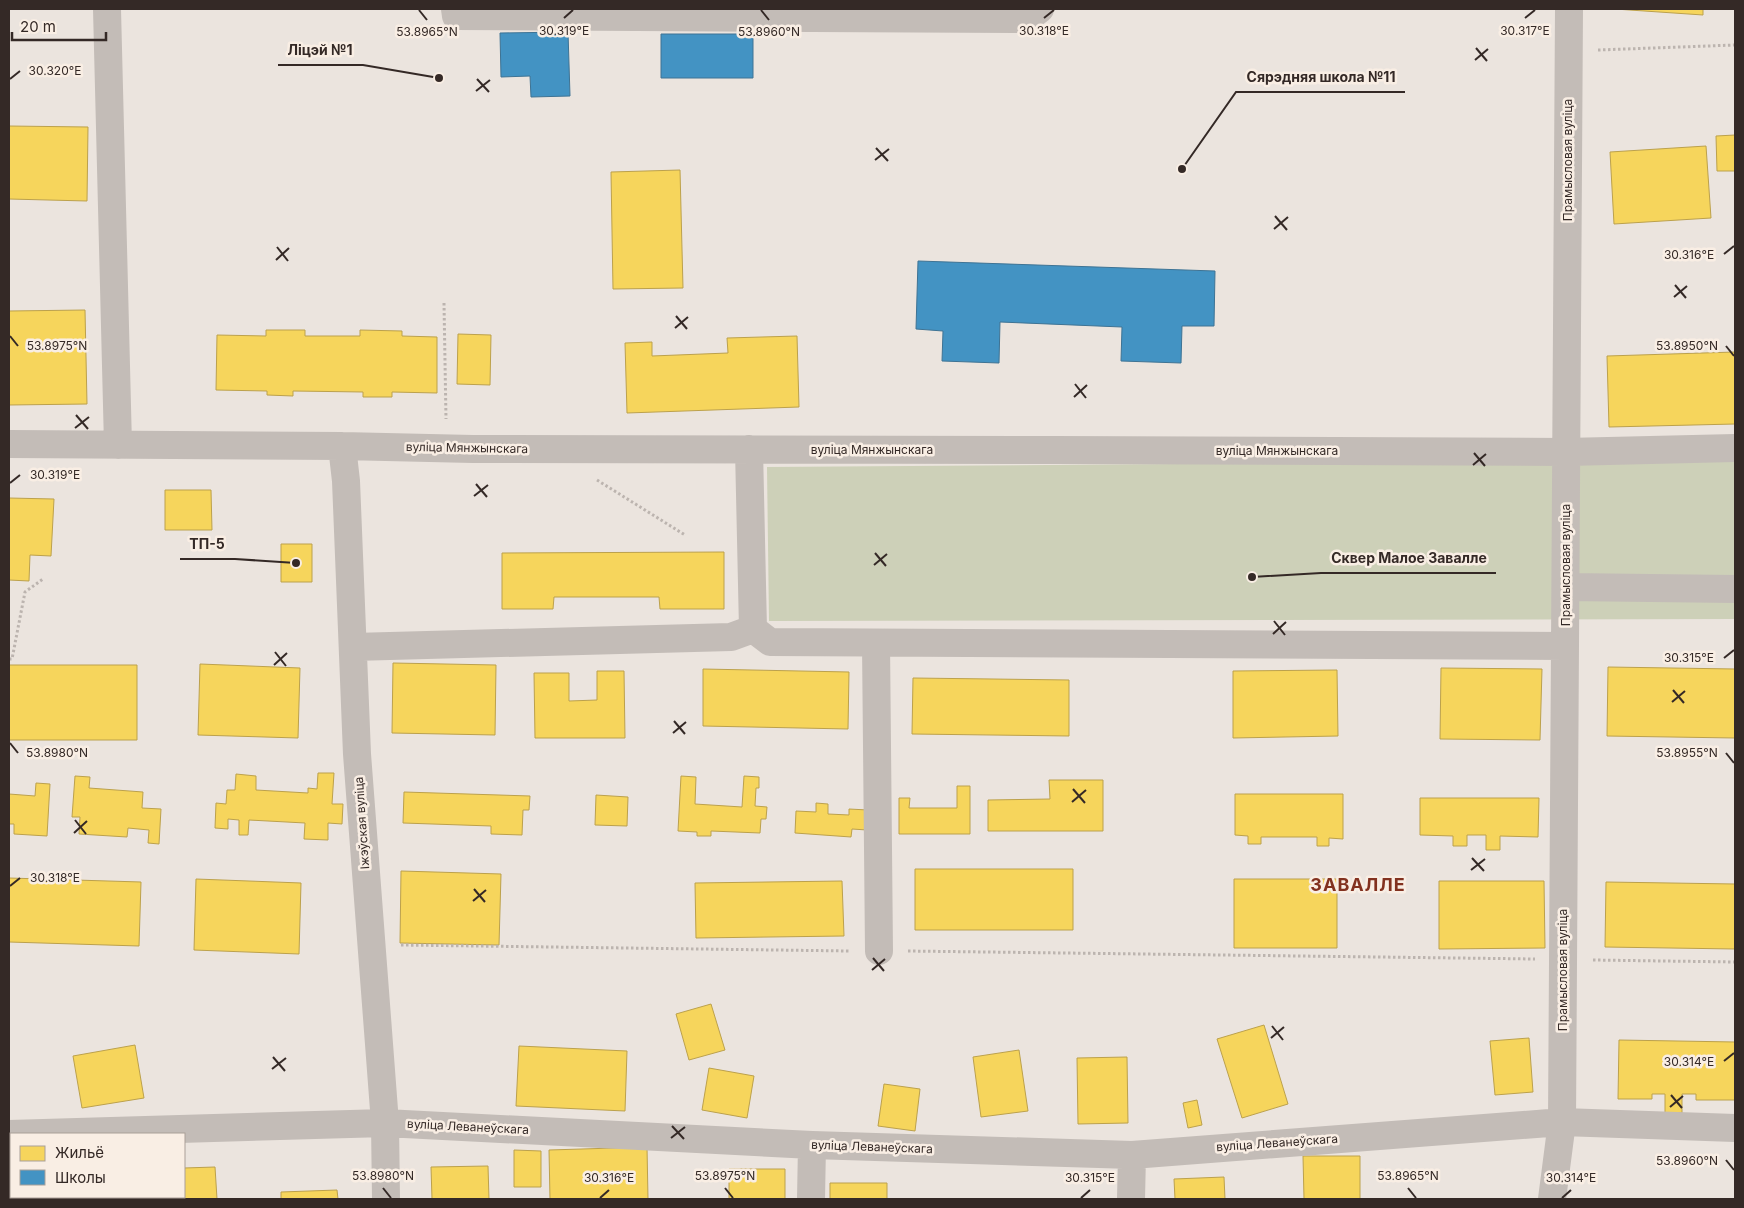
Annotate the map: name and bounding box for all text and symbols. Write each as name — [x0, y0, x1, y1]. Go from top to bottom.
scale bar — [12, 10, 106, 42]
text: 20 m — [20, 17, 56, 36]
text: 30.319°E — [539, 23, 589, 38]
text: 30.318°E — [1019, 23, 1069, 38]
text: 30.317°E — [1500, 23, 1550, 38]
text: 53.8965°N — [396, 24, 458, 39]
text: 53.8960°N — [738, 24, 800, 39]
callout: Ліцэй №1 — [278, 36, 363, 65]
text: Ліцэй №1 — [287, 41, 353, 58]
text: 30.320°E — [29, 63, 81, 78]
callout: Сярэдняя школа №11 — [1236, 63, 1405, 92]
text: Сярэдняя школа №11 — [1247, 68, 1395, 85]
street label: Прамысловая вуліца — [1560, 99, 1575, 221]
text: 30.316°E — [1664, 247, 1714, 262]
text: 53.8975°N — [27, 338, 87, 353]
text: 53.8950°N — [1656, 338, 1718, 353]
street label: вуліца Мянжынскага — [406, 439, 528, 456]
street label: вуліца Мянжынскага — [811, 442, 933, 457]
street label: вуліца Мянжынскага — [1216, 443, 1338, 458]
text: 30.319°E — [30, 467, 80, 482]
street label: Прамысловая вуліца — [1558, 504, 1573, 626]
callout: ТП-5 — [180, 530, 235, 559]
text: ТП-5 — [189, 535, 225, 552]
callout: Сквер Малое Завалле — [1321, 544, 1496, 573]
text: Сквер Малое Завалле — [1331, 549, 1487, 566]
text: 30.315°E — [1664, 650, 1714, 665]
text: 53.8980°N — [26, 745, 88, 760]
text: 53.8955°N — [1656, 745, 1718, 760]
street label: Іжэўская вуліца — [351, 776, 372, 870]
text: 30.318°E — [30, 870, 80, 885]
district label: ЗАВАЛЛЕ — [1310, 874, 1406, 895]
street label: Прамысловая вуліца — [1555, 909, 1570, 1031]
text: 30.314°E — [1664, 1054, 1714, 1069]
street label: вуліца Леванеўскага — [407, 1116, 529, 1137]
street label: вуліца Леванеўскага — [1216, 1131, 1338, 1154]
legend — [10, 1133, 185, 1198]
street label: вуліца Леванеўскага — [811, 1137, 933, 1156]
text: Жильё — [55, 1143, 104, 1162]
text: 53.8960°N — [1656, 1153, 1718, 1168]
text: Школы — [55, 1168, 106, 1187]
text: 53.8980°N — [352, 1168, 414, 1183]
text: 53.8975°N — [695, 1168, 755, 1183]
text: 53.8965°N — [1377, 1168, 1439, 1183]
text: 30.316°E — [584, 1170, 634, 1185]
text: 30.315°E — [1065, 1170, 1115, 1185]
text: 30.314°E — [1546, 1170, 1596, 1185]

